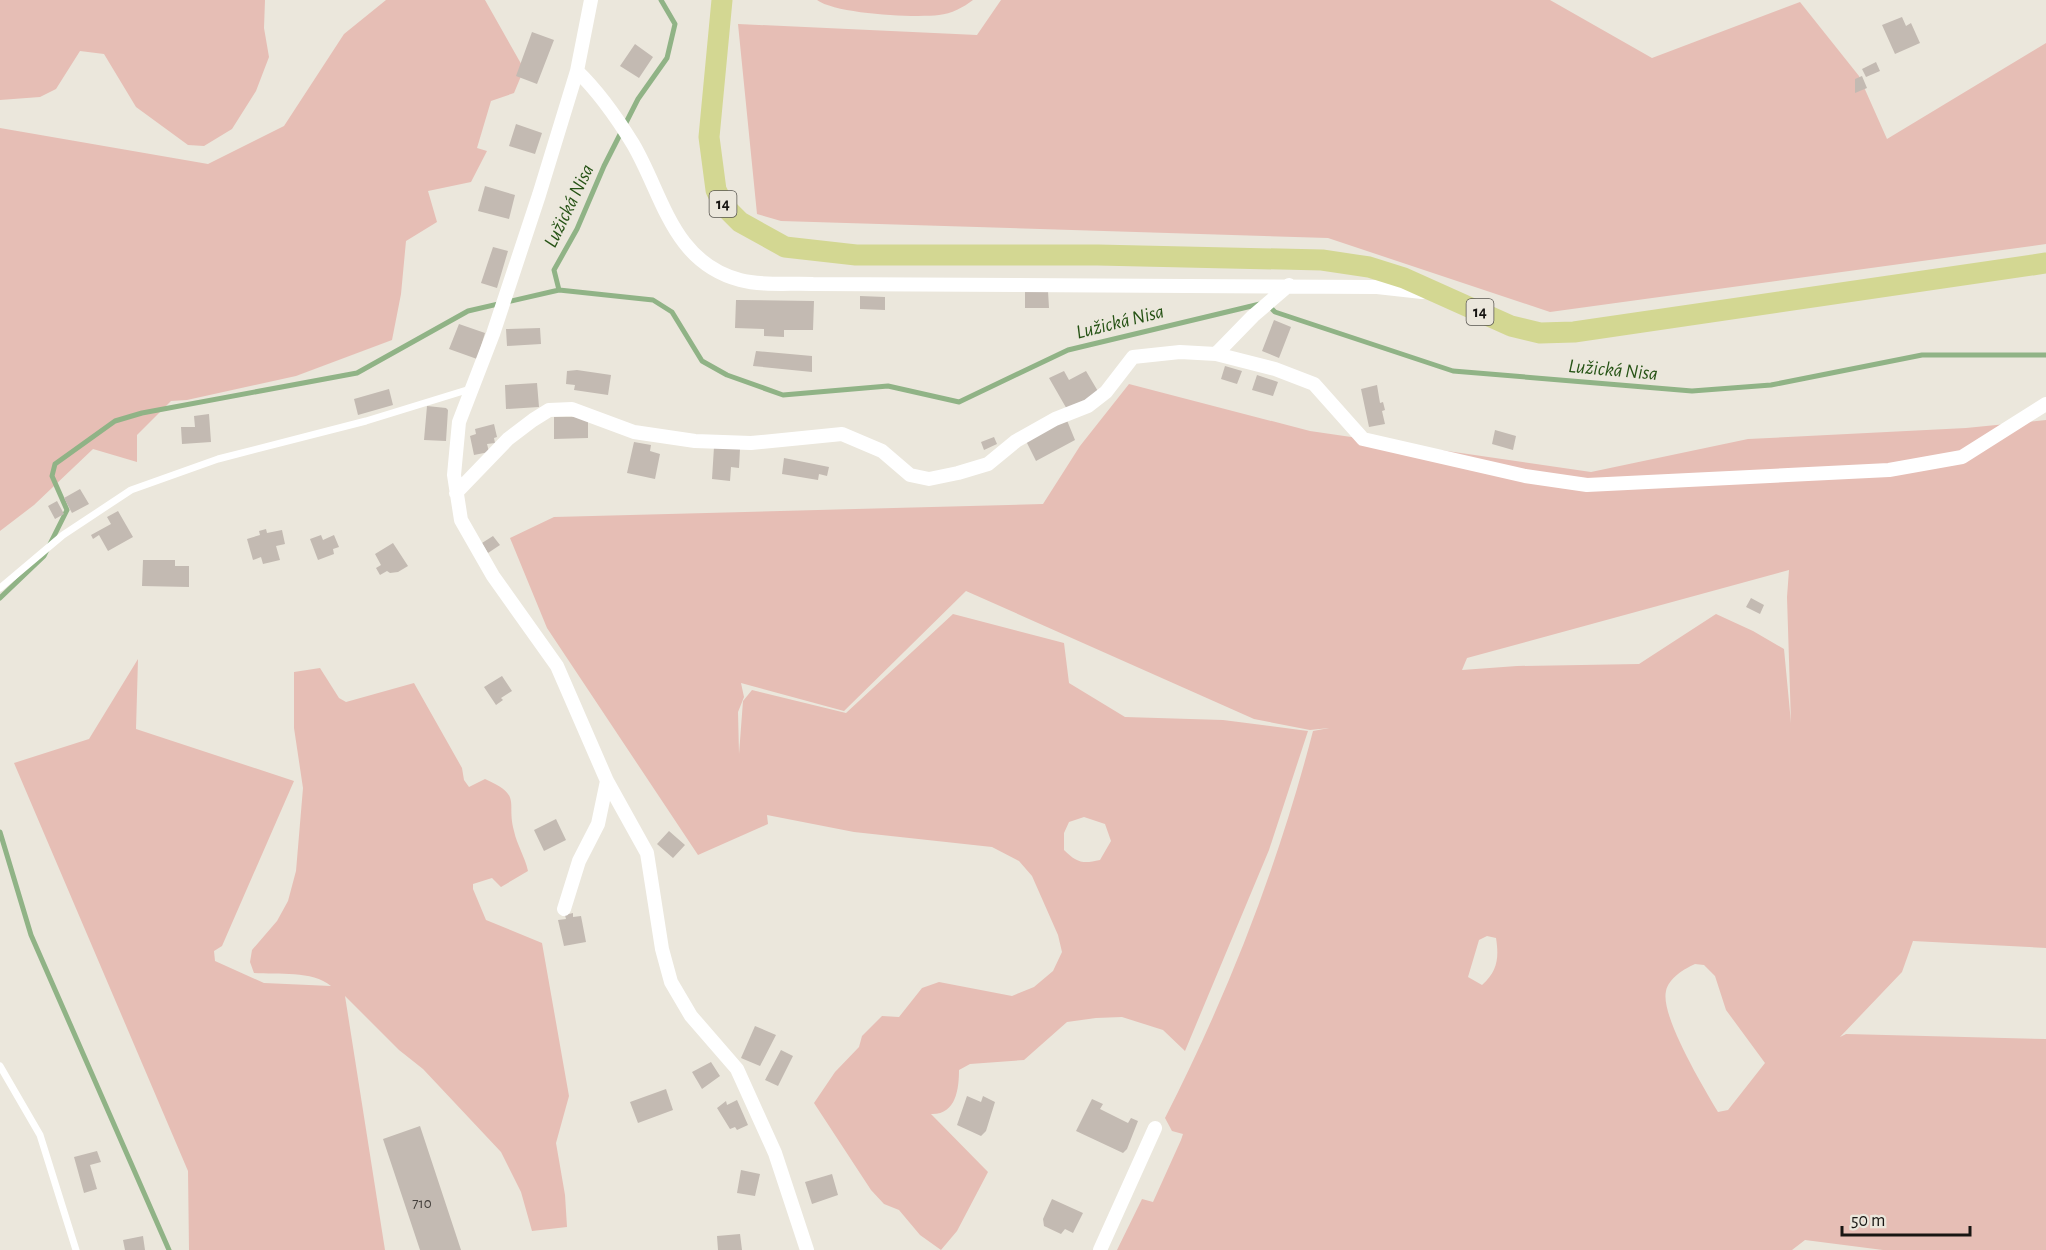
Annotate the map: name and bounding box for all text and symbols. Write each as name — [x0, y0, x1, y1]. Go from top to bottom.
water label: Lužická Nisa — [540, 161, 598, 251]
road number: 14 — [710, 191, 736, 217]
road number: 14 — [1466, 299, 1494, 325]
water label: Lužická Nisa — [1074, 301, 1166, 343]
water label: Lužická Nisa — [1567, 356, 1659, 384]
house number: 710 — [412, 1196, 432, 1211]
scale bar — [1842, 1199, 1970, 1237]
text: 50 m — [1851, 1212, 1885, 1230]

